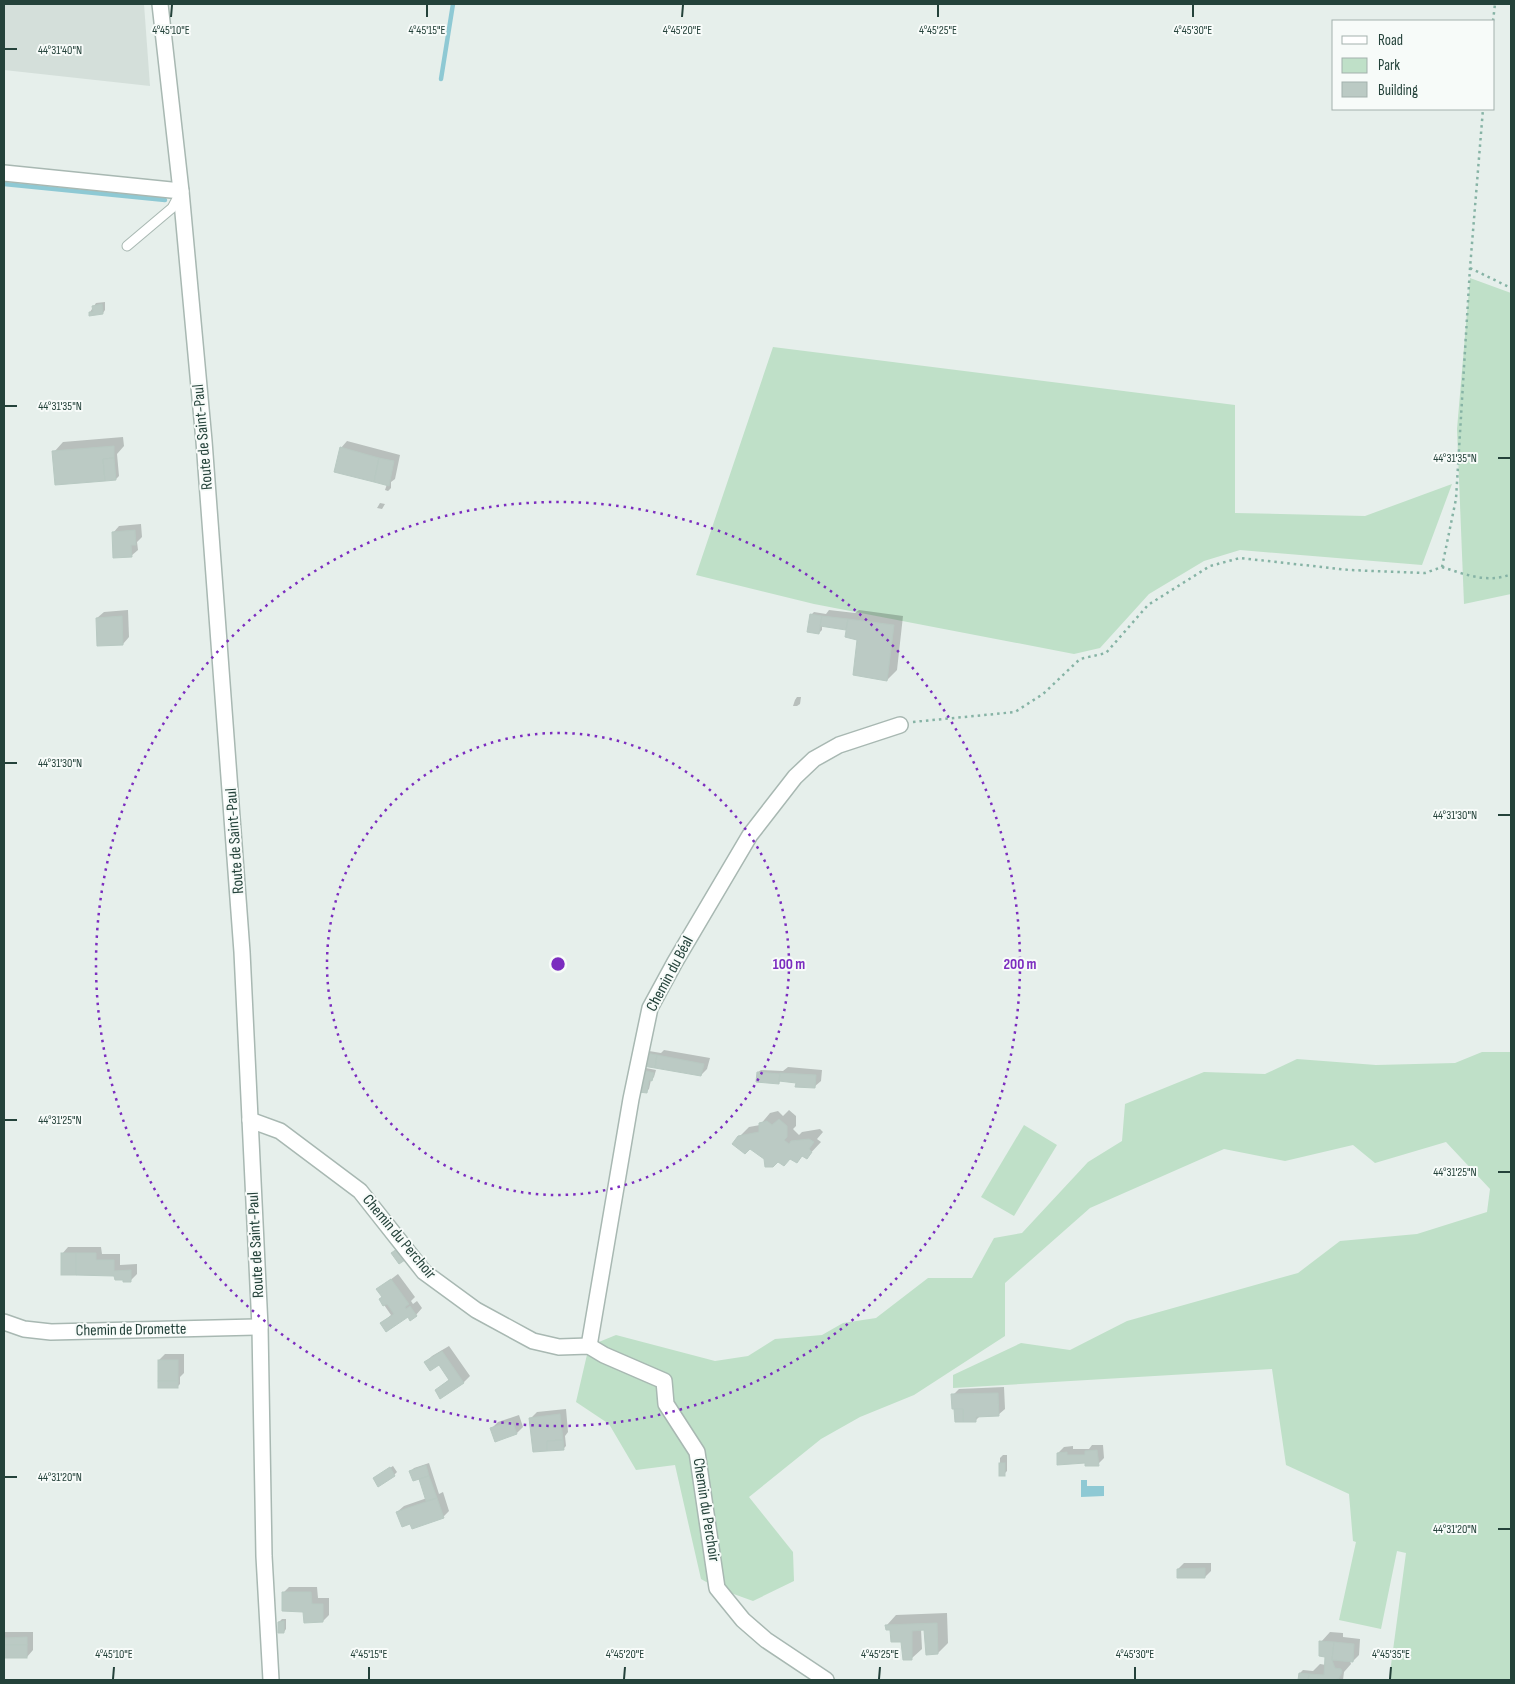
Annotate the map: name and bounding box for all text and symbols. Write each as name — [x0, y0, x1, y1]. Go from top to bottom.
legend — [1332, 20, 1495, 110]
text: 4°45'10"E — [152, 23, 190, 38]
text: 4°45'15"E — [408, 23, 446, 38]
text: 4°45'20"E — [663, 23, 701, 38]
text: 4°45'25"E — [919, 23, 957, 38]
text: 4°45'30"E — [1174, 23, 1212, 38]
text: Road — [1378, 31, 1403, 50]
text: 44°31'40"N — [38, 43, 82, 58]
text: Park — [1378, 56, 1400, 75]
text: Building — [1378, 81, 1418, 100]
street label: Route de Saint-Paul — [189, 383, 217, 491]
text: 44°31'35"N — [38, 399, 82, 414]
text: 44°31'35"N — [1433, 451, 1477, 466]
text: 44°31'30"N — [38, 756, 82, 771]
street label: Route de Saint-Paul — [222, 787, 248, 895]
text: 44°31'30"N — [1433, 808, 1477, 823]
street label: Chemin du Béal — [642, 933, 698, 1015]
centre of rings — [549, 955, 567, 973]
text: 100 m — [773, 955, 805, 974]
text: 200 m — [1003, 955, 1037, 974]
text: 44°31'25"N — [38, 1113, 82, 1128]
text: 44°31'25"N — [1433, 1165, 1477, 1180]
street label: Chemin du Perchoir — [358, 1191, 440, 1283]
street label: Route de Saint-Paul — [244, 1192, 268, 1298]
street label: Chemin de Dromette — [75, 1320, 187, 1340]
street label: Chemin du Perchoir — [688, 1457, 724, 1564]
text: 44°31'20"N — [38, 1470, 82, 1485]
text: 44°31'20"N — [1433, 1522, 1477, 1537]
text: 4°45'10"E — [95, 1647, 133, 1662]
text: 4°45'15"E — [350, 1647, 388, 1662]
text: 4°45'20"E — [606, 1647, 644, 1662]
text: 4°45'25"E — [861, 1647, 899, 1662]
text: 4°45'30"E — [1116, 1647, 1154, 1662]
text: 4°45'35"E — [1372, 1647, 1410, 1662]

